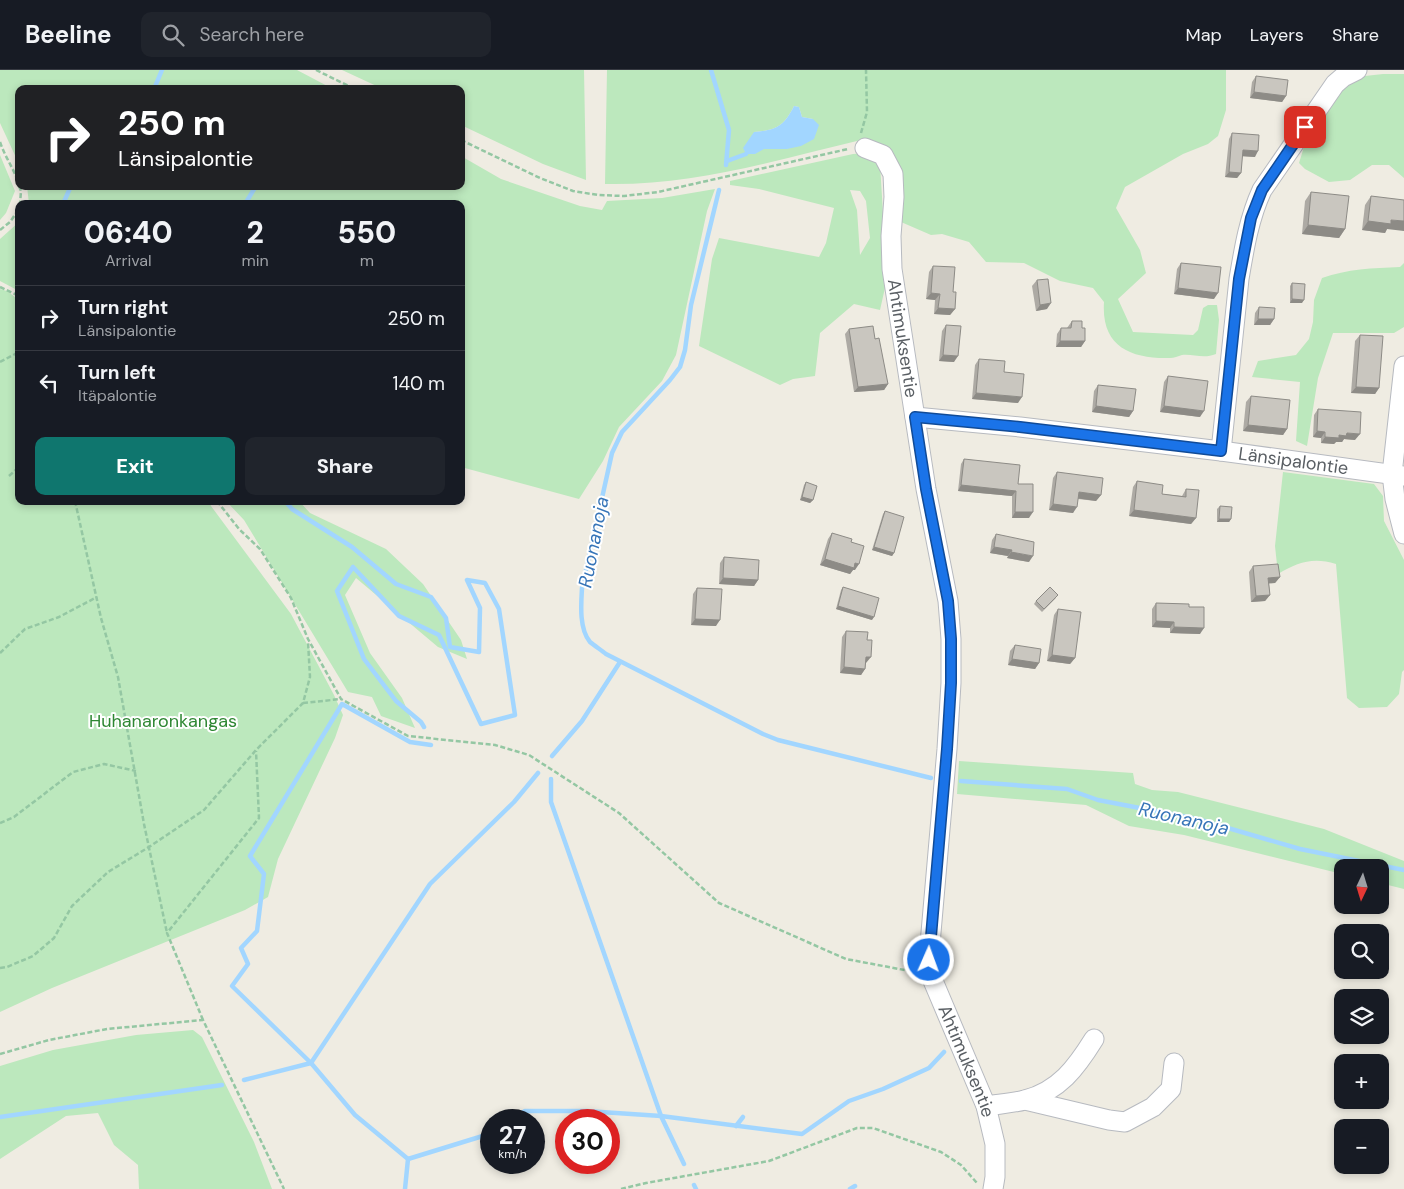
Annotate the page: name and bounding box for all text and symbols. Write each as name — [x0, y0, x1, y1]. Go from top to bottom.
search box — [141, 12, 491, 57]
text: Beeline — [25, 19, 111, 50]
icon: search — [159, 21, 187, 49]
text: Search here — [199, 22, 304, 47]
text: Map — [1186, 23, 1222, 47]
text: Layers — [1250, 23, 1304, 47]
text: Share — [1332, 23, 1379, 47]
text: 250 m — [118, 100, 226, 146]
icon: right — [35, 105, 100, 170]
pin — [1284, 106, 1326, 148]
icon: arrive — [1291, 113, 1319, 141]
text: Länsipalontie — [118, 144, 253, 173]
text: 06:40 — [84, 213, 173, 252]
text: 2 — [246, 213, 264, 252]
text: 550 — [338, 213, 396, 252]
text: Arrival — [105, 250, 152, 271]
text: min — [242, 250, 269, 271]
text: m — [360, 250, 374, 271]
street label: Ahtimuksentie — [882, 277, 924, 399]
text: Turn right — [78, 295, 168, 320]
icon: right — [35, 304, 63, 332]
text: 250 m — [387, 306, 445, 331]
text: Länsipalontie — [78, 320, 176, 341]
text: Turn left — [78, 360, 156, 385]
icon: left — [35, 369, 63, 397]
text: 140 m — [393, 371, 445, 396]
text: Itäpalontie — [78, 385, 157, 406]
button: Exit — [35, 437, 235, 495]
button: Share — [245, 437, 445, 495]
street label: Länsipalontie — [1237, 442, 1350, 480]
water label: Ruonanoja — [572, 494, 615, 590]
park label: Huhanaronkangas — [89, 709, 237, 733]
water label: Ruonanoja — [1136, 796, 1232, 841]
north arrow — [1334, 859, 1389, 914]
map controls — [1334, 859, 1389, 1174]
button: search — [1334, 924, 1389, 979]
position arrow — [902, 933, 954, 985]
button: layers — [1334, 989, 1389, 1044]
street label: Ahtimuksentie — [933, 1001, 1000, 1120]
button: + — [1334, 1054, 1389, 1109]
speed limit sign: 30 — [555, 1109, 620, 1174]
text: 27 — [499, 1119, 526, 1152]
button: − — [1334, 1119, 1389, 1174]
text: km/h — [498, 1146, 527, 1162]

